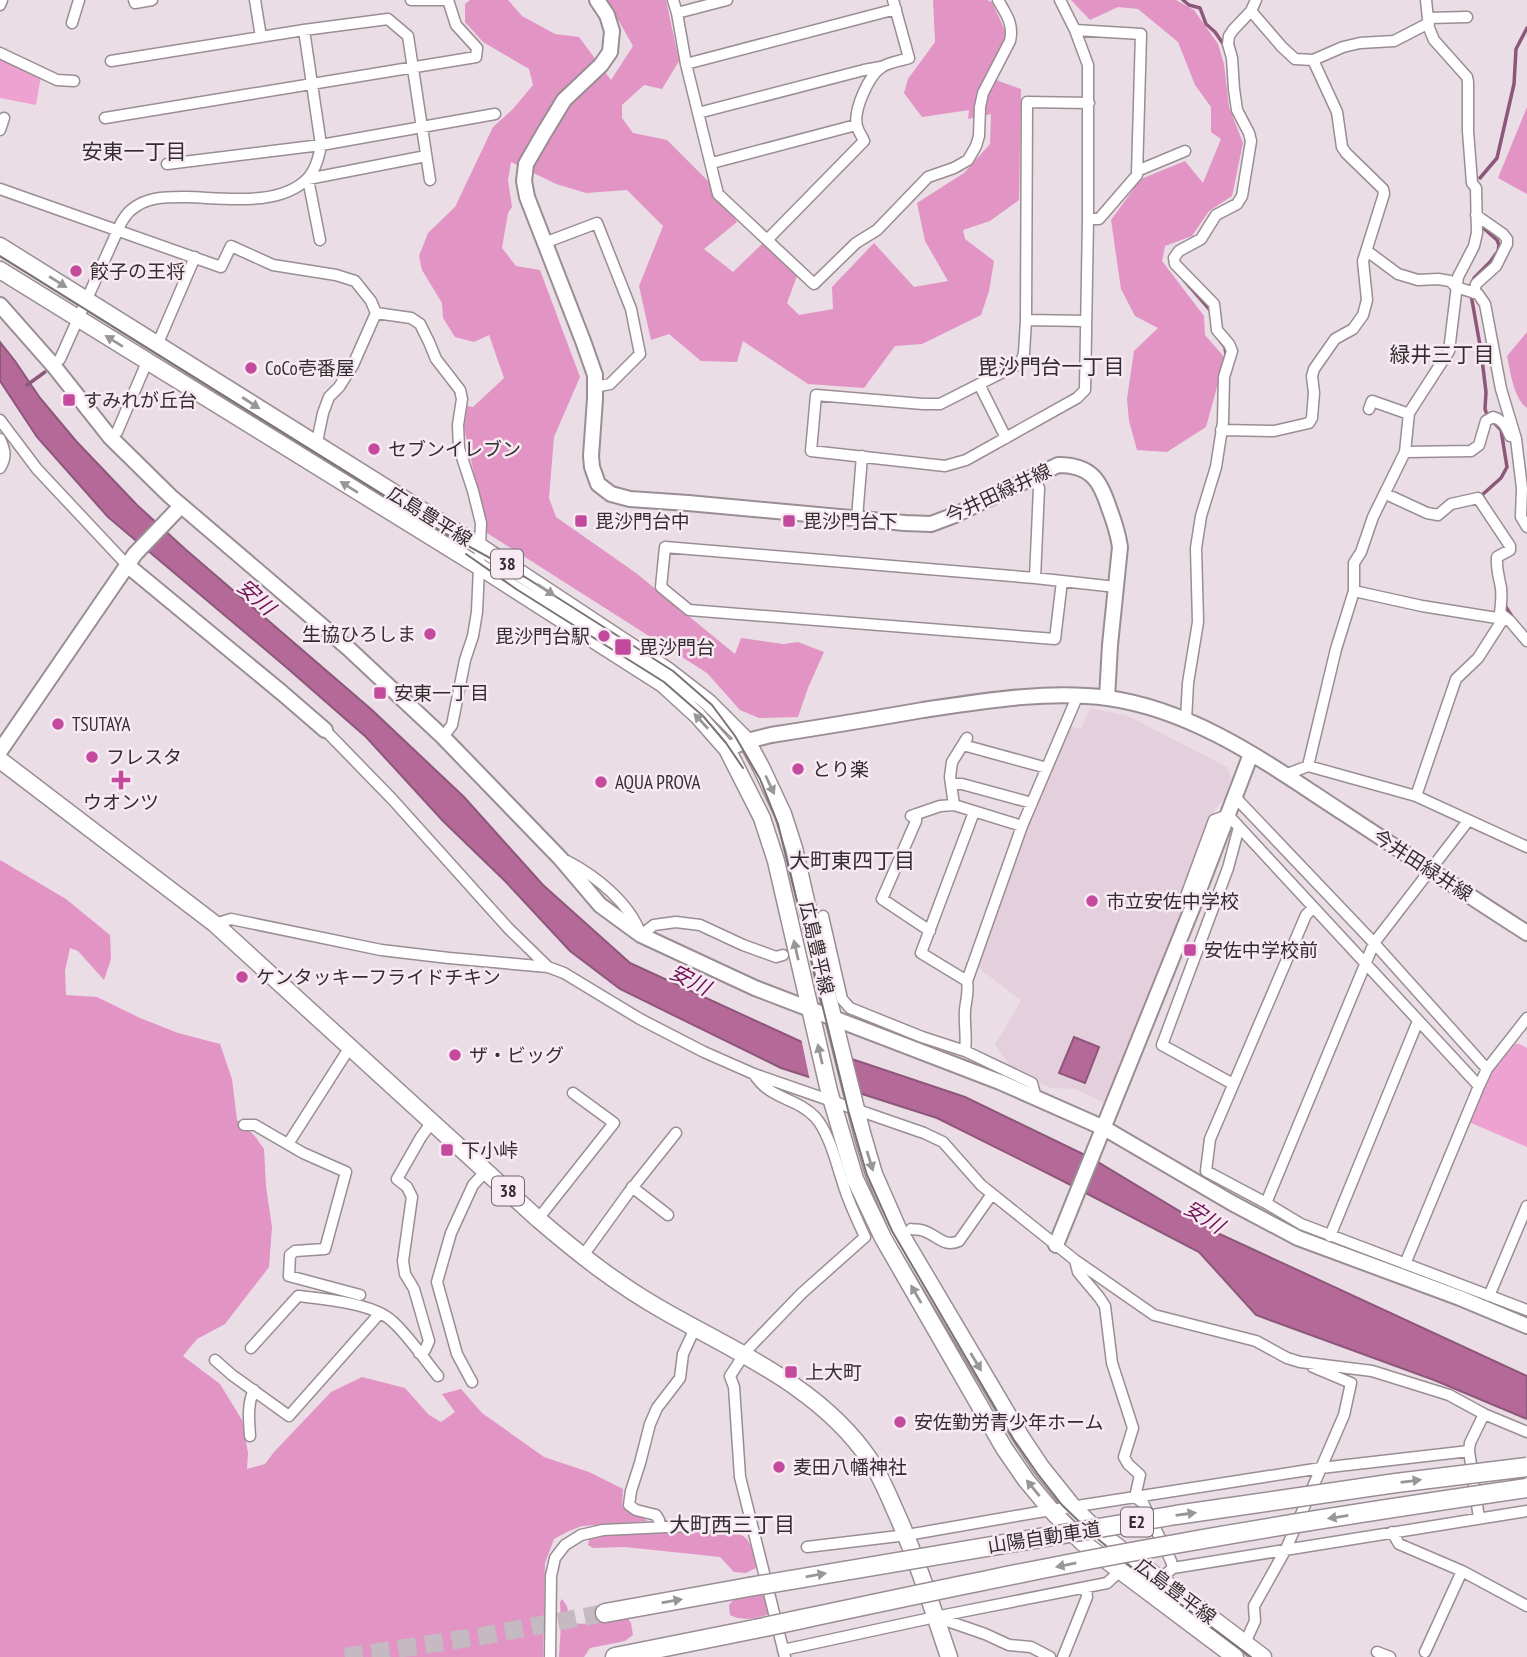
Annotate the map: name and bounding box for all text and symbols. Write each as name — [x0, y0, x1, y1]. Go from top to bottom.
district label: 安東一丁目 — [82, 138, 187, 165]
place label: 餃子の王将 — [90, 259, 185, 283]
marker: 餃子の王将 — [68, 263, 84, 279]
one-way arrow — [48, 276, 67, 289]
one-way arrow — [105, 335, 124, 348]
district label: 緑井三丁目 — [1390, 341, 1495, 368]
district label: 毘沙門台一丁目 — [978, 353, 1125, 380]
place label: CoCo壱番屋 — [265, 356, 355, 380]
marker: CoCo壱番屋 — [243, 360, 259, 376]
place label: すみれが丘台 — [83, 388, 197, 412]
marker: すみれが丘台 — [61, 392, 77, 408]
one-way arrow — [241, 396, 260, 409]
place label: セブンイレブン — [388, 437, 521, 461]
marker: セブンイレブン — [366, 441, 382, 457]
street label: 今井田緑井線 — [941, 458, 1055, 528]
one-way arrow — [340, 481, 359, 494]
street label: 広島豊平線 — [383, 481, 477, 551]
place label: 毘沙門台中 — [595, 509, 690, 533]
place label: 毘沙門台下 — [803, 509, 898, 533]
marker: 毘沙門台中 — [573, 513, 589, 529]
marker: 毘沙門台下 — [781, 513, 797, 529]
road number: 38 — [491, 550, 523, 578]
water label: 安川 — [232, 573, 282, 622]
one-way arrow — [537, 583, 556, 596]
place label: 生協ひろしま — [302, 622, 416, 646]
place label: 毘沙門台駅 — [495, 624, 590, 648]
marker: 生協ひろしま — [422, 626, 438, 642]
marker: 毘沙門台駅 — [596, 628, 612, 644]
place label: 毘沙門台 — [639, 635, 715, 659]
marker: 毘沙門台 — [613, 637, 633, 657]
place label: 安東一丁目 — [394, 681, 489, 705]
marker: 安東一丁目 — [372, 685, 388, 701]
place label: TSUTAYA — [72, 712, 130, 736]
one-way arrow — [694, 713, 710, 730]
marker: TSUTAYA — [50, 716, 66, 732]
place label: フレスタ — [106, 745, 182, 769]
marker: フレスタ — [84, 749, 100, 765]
place label: とり楽 — [812, 757, 869, 781]
marker: とり楽 — [790, 761, 806, 777]
place label: AQUA PROVA — [615, 770, 701, 794]
marker: ウオンツ — [113, 772, 129, 788]
marker: AQUA PROVA — [593, 774, 609, 790]
one-way arrow — [764, 775, 775, 795]
place label: ウオンツ — [83, 790, 159, 814]
street label: 今井田緑井線 — [1369, 824, 1477, 906]
district label: 大町東四丁目 — [789, 847, 915, 874]
place label: 市立安佐中学校 — [1106, 889, 1239, 913]
marker: 市立安佐中学校 — [1084, 893, 1100, 909]
street label: 広島豊平線 — [795, 899, 839, 997]
place label: 安佐中学校前 — [1204, 938, 1318, 962]
one-way arrow — [790, 939, 801, 961]
marker: 安佐中学校前 — [1182, 942, 1198, 958]
water label: 安川 — [665, 958, 717, 1002]
place label: ケンタッキーフライドチキン — [256, 965, 501, 989]
marker: ケンタッキーフライドチキン — [234, 969, 250, 985]
place label: ザ・ビッグ — [469, 1043, 564, 1067]
one-way arrow — [815, 1043, 826, 1065]
marker: ザ・ビッグ — [447, 1047, 463, 1063]
place label: 下小峠 — [461, 1138, 518, 1162]
marker: 下小峠 — [439, 1142, 455, 1158]
one-way arrow — [866, 1151, 876, 1172]
road number: 38 — [492, 1176, 524, 1206]
water label: 安川 — [1179, 1194, 1231, 1240]
one-way arrow — [910, 1284, 922, 1303]
one-way arrow — [970, 1352, 982, 1371]
place label: 上大町 — [805, 1360, 862, 1384]
marker: 上大町 — [783, 1364, 799, 1380]
place label: 安佐勤労青少年ホーム — [914, 1410, 1103, 1434]
marker: 安佐勤労青少年ホーム — [892, 1414, 908, 1430]
place label: 麦田八幡神社 — [793, 1455, 907, 1479]
marker: 麦田八幡神社 — [771, 1459, 787, 1475]
one-way arrow — [1400, 1476, 1422, 1487]
one-way arrow — [1025, 1480, 1040, 1498]
road number: E2 — [1121, 1507, 1153, 1536]
one-way arrow — [1175, 1508, 1197, 1519]
district label: 大町西三丁目 — [669, 1511, 795, 1538]
one-way arrow — [1327, 1512, 1349, 1523]
street label: 山陽自動車道 — [986, 1516, 1102, 1558]
street label: 広島豊平線 — [1131, 1553, 1221, 1629]
one-way arrow — [1055, 1559, 1077, 1570]
one-way arrow — [805, 1569, 827, 1580]
one-way arrow — [661, 1595, 683, 1606]

